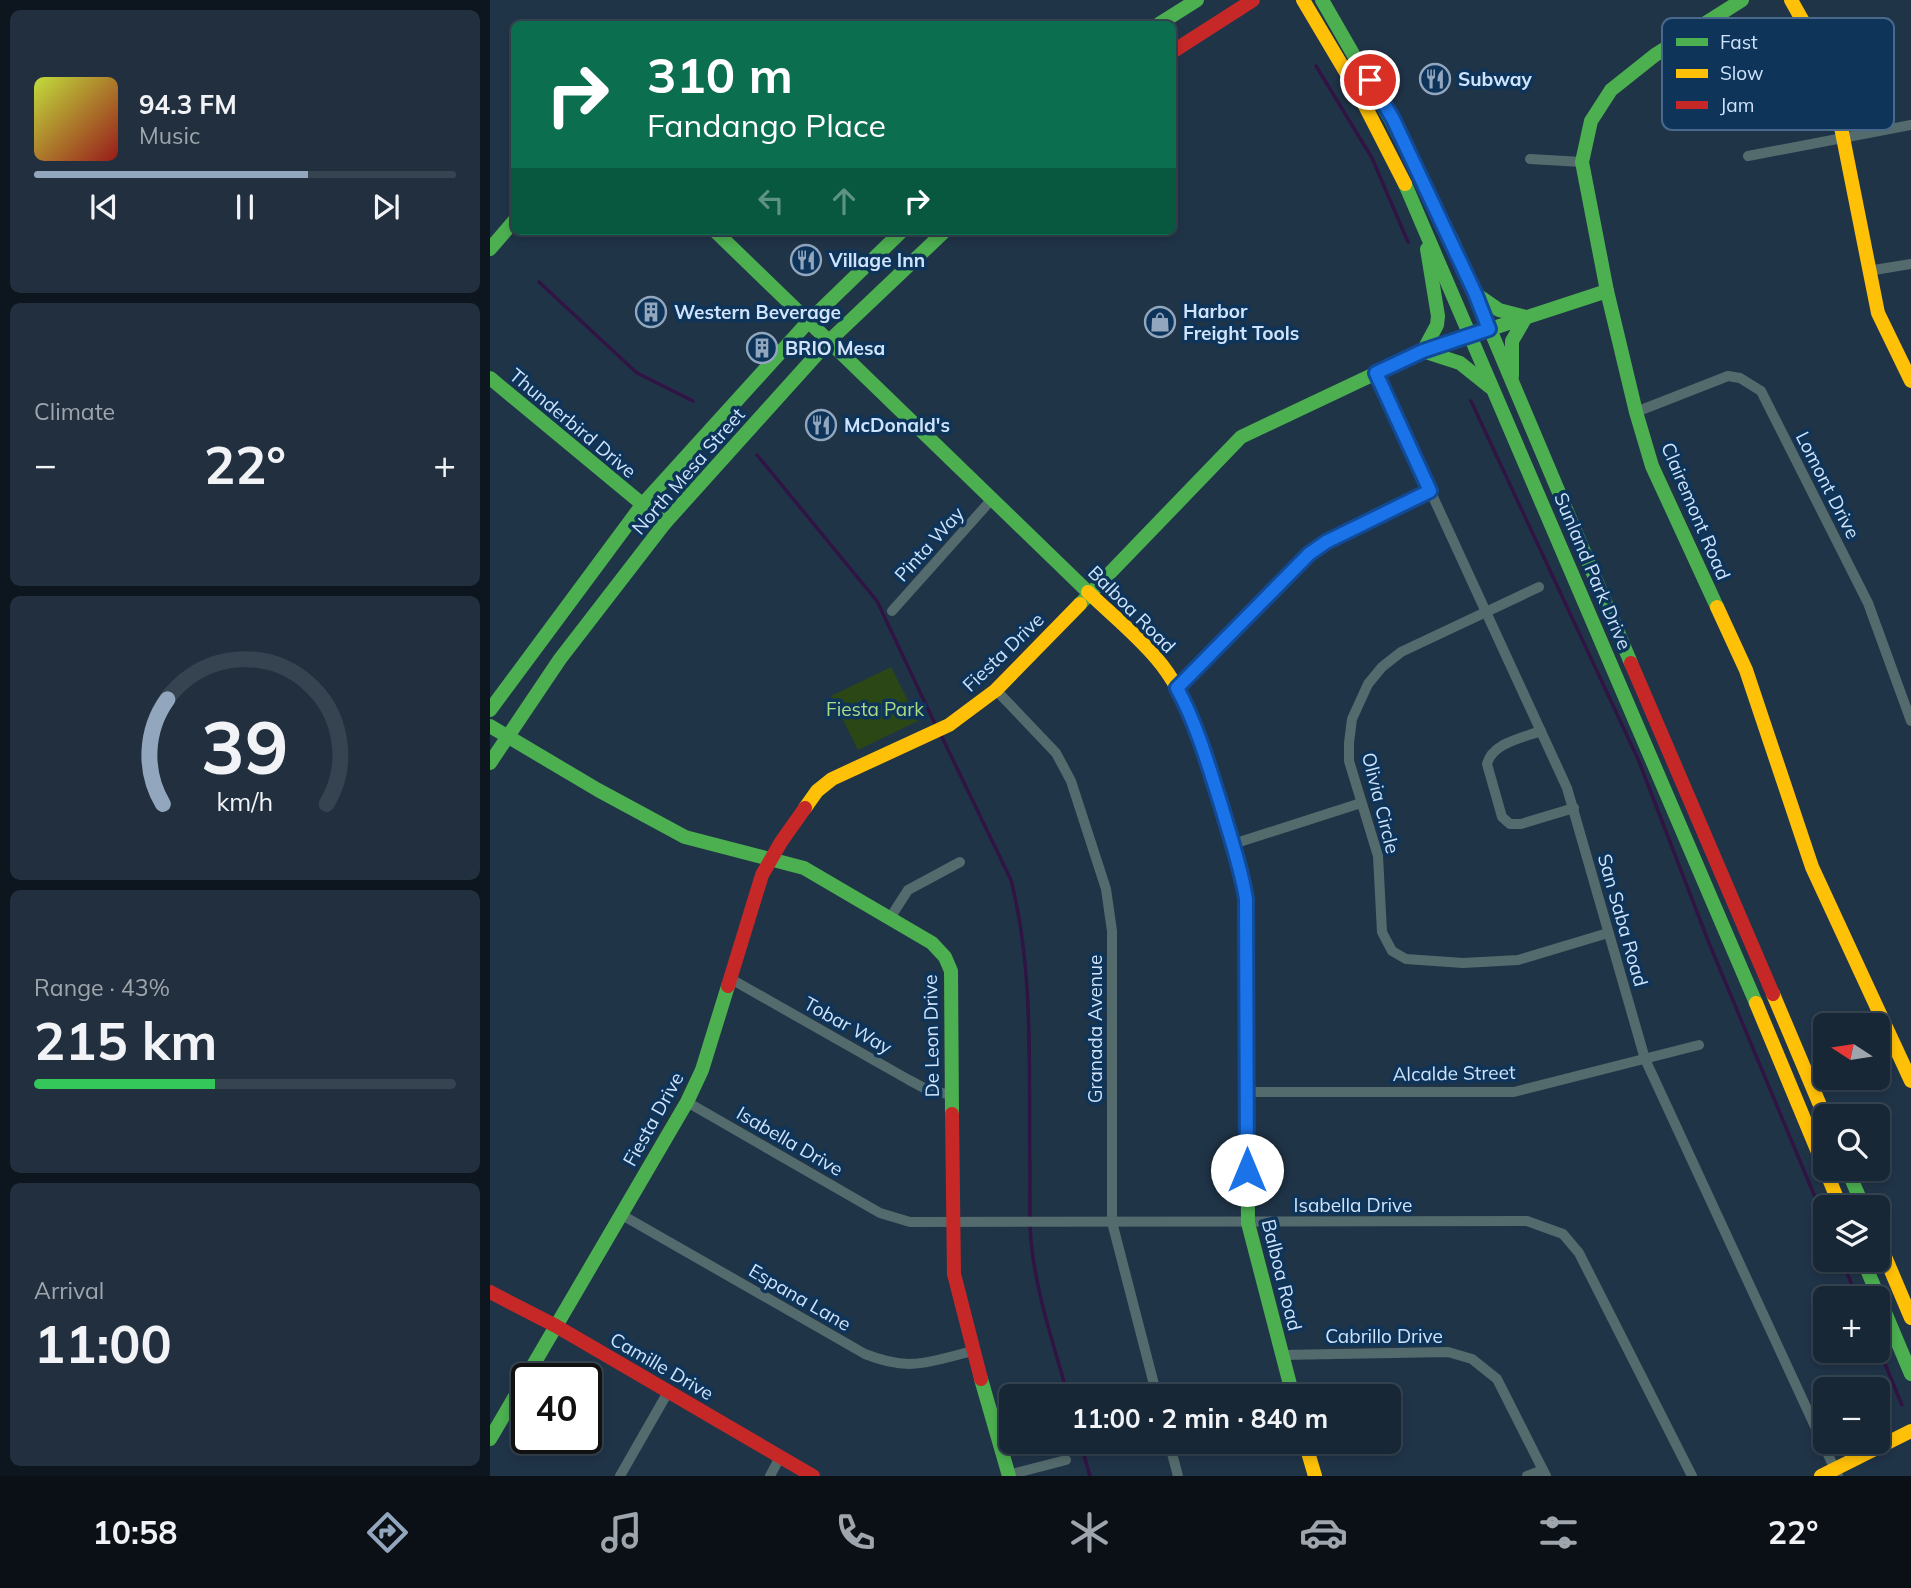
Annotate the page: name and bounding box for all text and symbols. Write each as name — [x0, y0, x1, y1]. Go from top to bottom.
legend — [1662, 18, 1894, 130]
text: Fast — [1720, 30, 1758, 54]
text: 310 m — [647, 44, 793, 105]
icon: right — [532, 49, 623, 140]
pin — [1340, 50, 1400, 110]
icon: arrive — [1351, 61, 1389, 99]
text: Slow — [1720, 61, 1764, 85]
restaurant icon: Subway — [1418, 62, 1452, 96]
place label: Subway — [1458, 67, 1532, 91]
text: 94.3 FM — [139, 88, 237, 121]
text: Jam — [1720, 93, 1754, 117]
text: Fandango Place — [647, 105, 886, 145]
text: Music — [139, 121, 200, 150]
icon: left — [752, 182, 790, 220]
icon: ahead — [825, 182, 863, 220]
icon: right — [898, 182, 936, 220]
icon: previous — [85, 188, 123, 226]
icon: pause — [226, 188, 264, 226]
icon: next — [367, 188, 405, 226]
restaurant icon: Village Inn — [789, 243, 823, 277]
place label: Village Inn — [828, 248, 925, 272]
building icon: Western Beverage — [634, 295, 668, 329]
place label: Harbor Freight Tools — [1183, 299, 1299, 345]
place label: Western Beverage — [674, 300, 841, 324]
shop icon: Harbor Freight Tools — [1143, 305, 1177, 339]
building icon: BRIO Mesa — [745, 331, 779, 365]
place label: BRIO Mesa — [785, 336, 885, 360]
street label: Thunderbird Drive — [505, 363, 641, 483]
text: Climate — [34, 397, 115, 426]
street label: North Mesa Street — [626, 402, 750, 539]
restaurant icon: McDonald's — [804, 408, 838, 442]
place label: McDonald's — [844, 413, 950, 437]
street label: Lomont Drive — [1791, 427, 1865, 543]
text: 22° — [204, 432, 286, 497]
street label: Clairemont Road — [1656, 438, 1736, 584]
text: − — [34, 440, 57, 488]
text: + — [433, 440, 456, 488]
street label: Sunland Park Drive — [1549, 489, 1637, 653]
street label: Pinta Way — [889, 502, 969, 586]
street label: Balboa Road — [1083, 560, 1181, 658]
street label: Fiesta Drive — [957, 607, 1049, 697]
park label: Fiesta Park — [826, 697, 924, 721]
text: 39 — [201, 701, 289, 792]
street label: Olivia Circle — [1357, 750, 1405, 856]
text: km/h — [217, 786, 273, 817]
street label: San Saba Road — [1593, 851, 1653, 989]
street label: Granada Avenue — [1083, 955, 1107, 1103]
text: Range · 43% — [34, 973, 170, 1002]
street label: De Leon Drive — [918, 974, 944, 1098]
street label: Tobar Way — [800, 991, 896, 1059]
text: 215 km — [34, 1008, 217, 1073]
north arrow — [1813, 1013, 1890, 1090]
map controls — [1813, 1013, 1890, 1454]
street label: Alcalde Street — [1392, 1060, 1516, 1086]
street label: Fiesta Drive — [617, 1068, 689, 1170]
street label: Isabella Drive — [733, 1101, 847, 1181]
button: search — [1813, 1104, 1890, 1181]
position arrow — [1210, 1133, 1284, 1207]
street label: Isabella Drive — [1294, 1193, 1412, 1217]
button: layers — [1813, 1195, 1890, 1272]
street label: Balboa Road — [1257, 1217, 1307, 1333]
street label: Espana Lane — [745, 1258, 855, 1336]
text: Arrival — [34, 1276, 104, 1305]
button: + — [1813, 1286, 1890, 1363]
text: 11:00 — [34, 1311, 172, 1376]
street label: Cabrillo Drive — [1325, 1324, 1443, 1348]
street label: Camille Drive — [606, 1327, 718, 1405]
speed limit sign: 40 — [511, 1363, 602, 1454]
button: − — [1813, 1377, 1890, 1454]
text: 11:00 · 2 min · 840 m — [1072, 1402, 1328, 1435]
icon: directions — [363, 1508, 412, 1557]
icon: music — [597, 1508, 646, 1557]
icon: phone — [831, 1508, 880, 1557]
icon: climate — [1065, 1508, 1114, 1557]
icon: car — [1299, 1508, 1348, 1557]
icon: filters — [1534, 1508, 1583, 1557]
text: 10:58 — [93, 1512, 177, 1552]
text: 22° — [1768, 1512, 1818, 1552]

